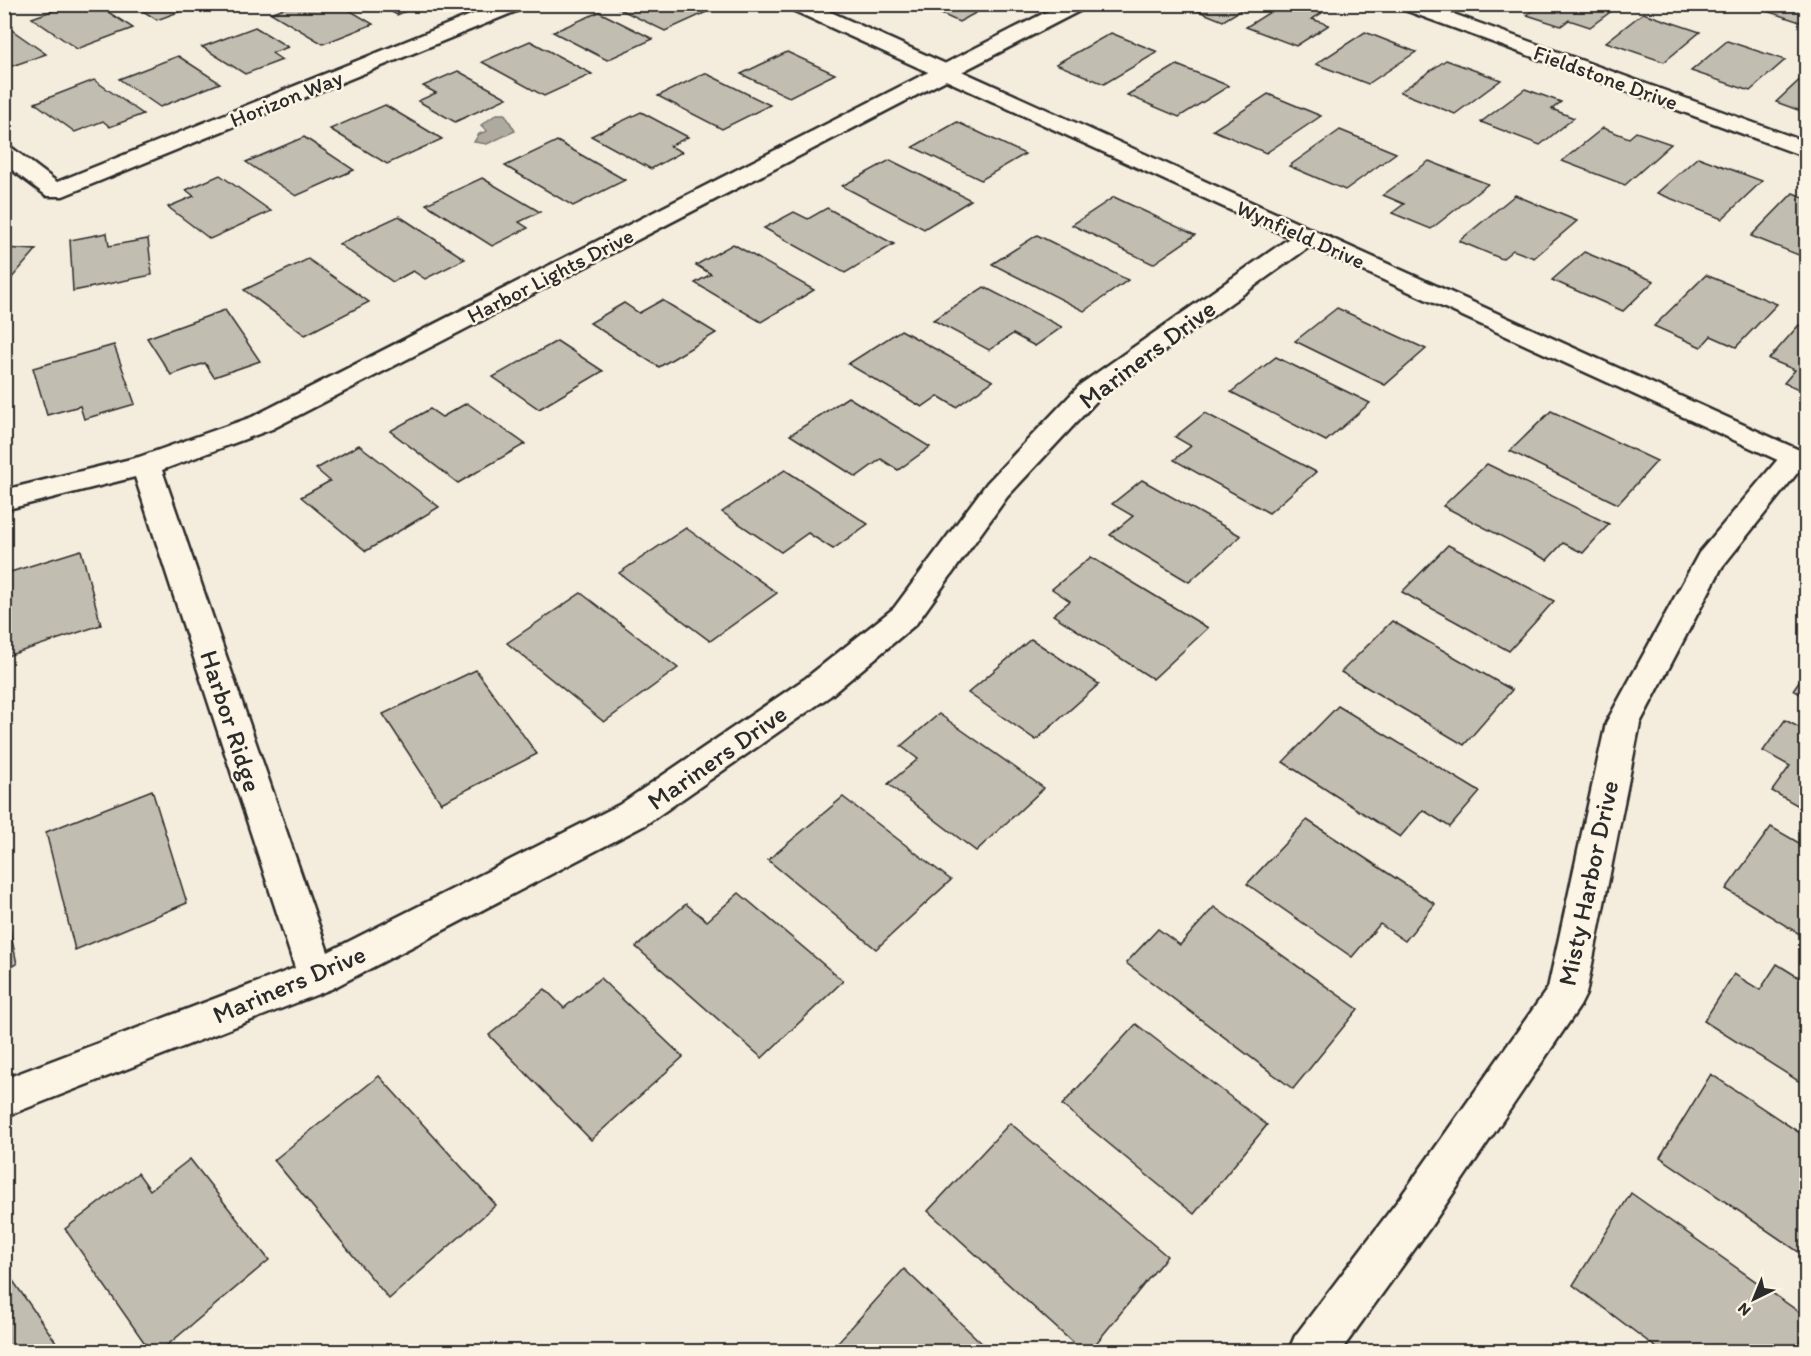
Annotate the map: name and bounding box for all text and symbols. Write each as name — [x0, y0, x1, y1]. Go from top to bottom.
street label: Fieldstone Drive — [1530, 39, 1682, 116]
street label: Horizon Way — [226, 63, 347, 133]
street label: Wynfield Drive — [1232, 194, 1369, 275]
street label: Harbor Lights Drive — [463, 222, 638, 329]
street label: Mariners Drive — [1072, 292, 1222, 416]
street label: Harbor Ridge — [193, 646, 269, 796]
street label: Mariners Drive — [641, 697, 793, 817]
street label: Misty Harbor Drive — [1551, 777, 1625, 989]
street label: Mariners Drive — [208, 937, 370, 1031]
north arrow — [1724, 1269, 1784, 1329]
text: N — [1734, 1299, 1755, 1320]

